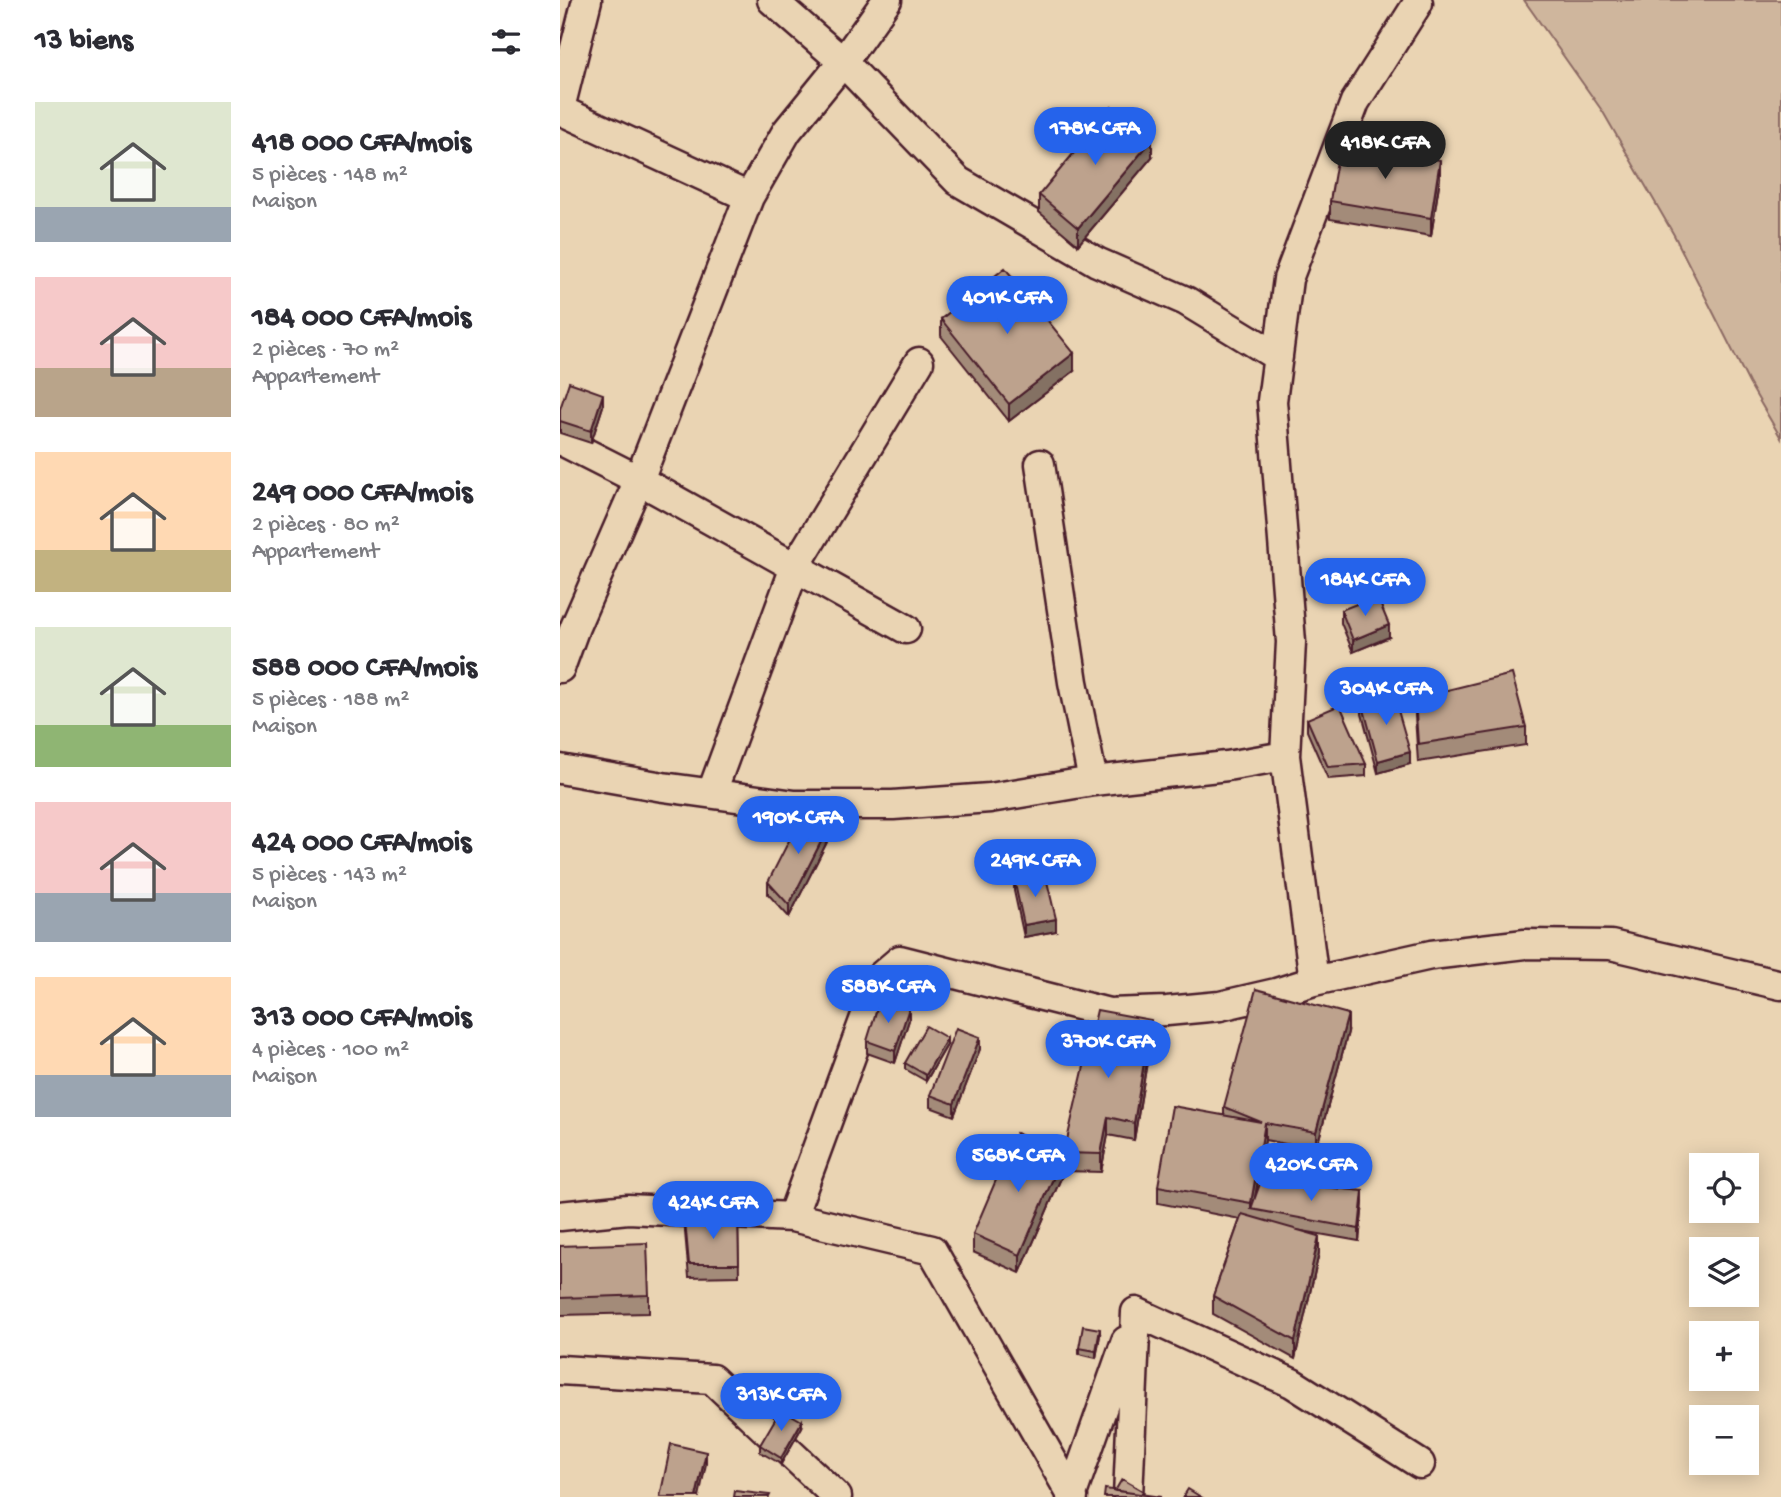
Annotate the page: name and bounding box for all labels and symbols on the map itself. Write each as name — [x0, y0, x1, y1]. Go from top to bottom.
pin: 178K CFA — [1023, 108, 1167, 167]
pin: 418K CFA — [1313, 122, 1457, 181]
pin: 401K CFA — [935, 276, 1079, 336]
pin: 184K CFA — [1293, 558, 1437, 618]
pin: 304K CFA — [1314, 668, 1458, 727]
pin: 190K CFA — [726, 796, 870, 856]
pin: 249K CFA — [963, 839, 1107, 899]
pin: 588K CFA — [816, 965, 960, 1025]
pin: 370K CFA — [1036, 1020, 1180, 1080]
pin: 568K CFA — [946, 1134, 1090, 1194]
pin: 420K CFA — [1239, 1144, 1383, 1203]
pin: 424K CFA — [641, 1182, 785, 1241]
pin: 313K CFA — [709, 1374, 853, 1433]

